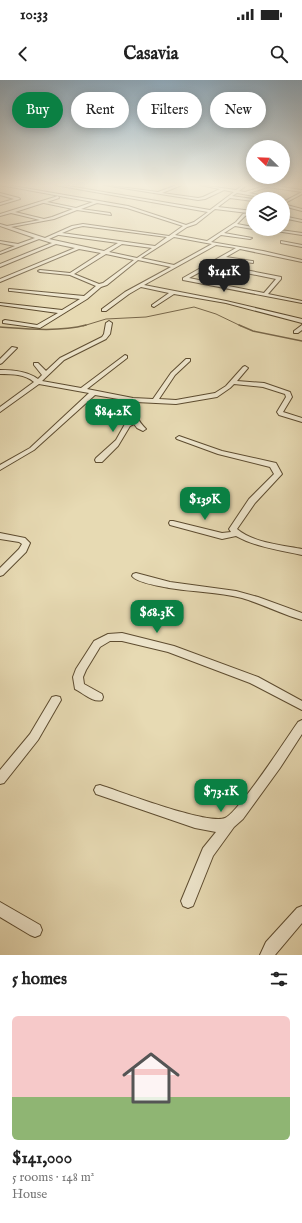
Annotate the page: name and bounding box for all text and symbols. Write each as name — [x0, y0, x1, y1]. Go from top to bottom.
text: 10:33 — [20, 5, 48, 24]
icon: back — [12, 43, 34, 65]
text: Casavia — [123, 43, 179, 66]
icon: search — [268, 43, 290, 65]
chip: Buy — [12, 92, 63, 128]
chip: Rent — [71, 92, 129, 128]
chip: Filters — [137, 92, 202, 128]
chip: New — [210, 92, 266, 128]
north arrow — [246, 140, 290, 184]
map controls — [246, 140, 290, 236]
button: layers — [246, 192, 290, 236]
pin: $141K — [196, 259, 252, 293]
text: $141K — [208, 263, 240, 280]
pin: $84.2K — [80, 399, 146, 433]
text: $84.2K — [94, 403, 132, 420]
pin: $139K — [177, 487, 233, 521]
text: $139K — [189, 491, 221, 508]
pin: $68.3K — [124, 600, 190, 634]
text: $68.3K — [140, 604, 174, 621]
pin: $73.1K — [188, 779, 254, 813]
text: $73.1K — [203, 783, 239, 800]
icon: filters — [268, 968, 290, 990]
text: 5 homes — [12, 969, 67, 990]
icon: home — [115, 1042, 187, 1114]
text: $141,000 — [12, 1148, 72, 1169]
text: 5 rooms · 148 m² — [12, 1169, 94, 1186]
text: House — [12, 1186, 47, 1203]

